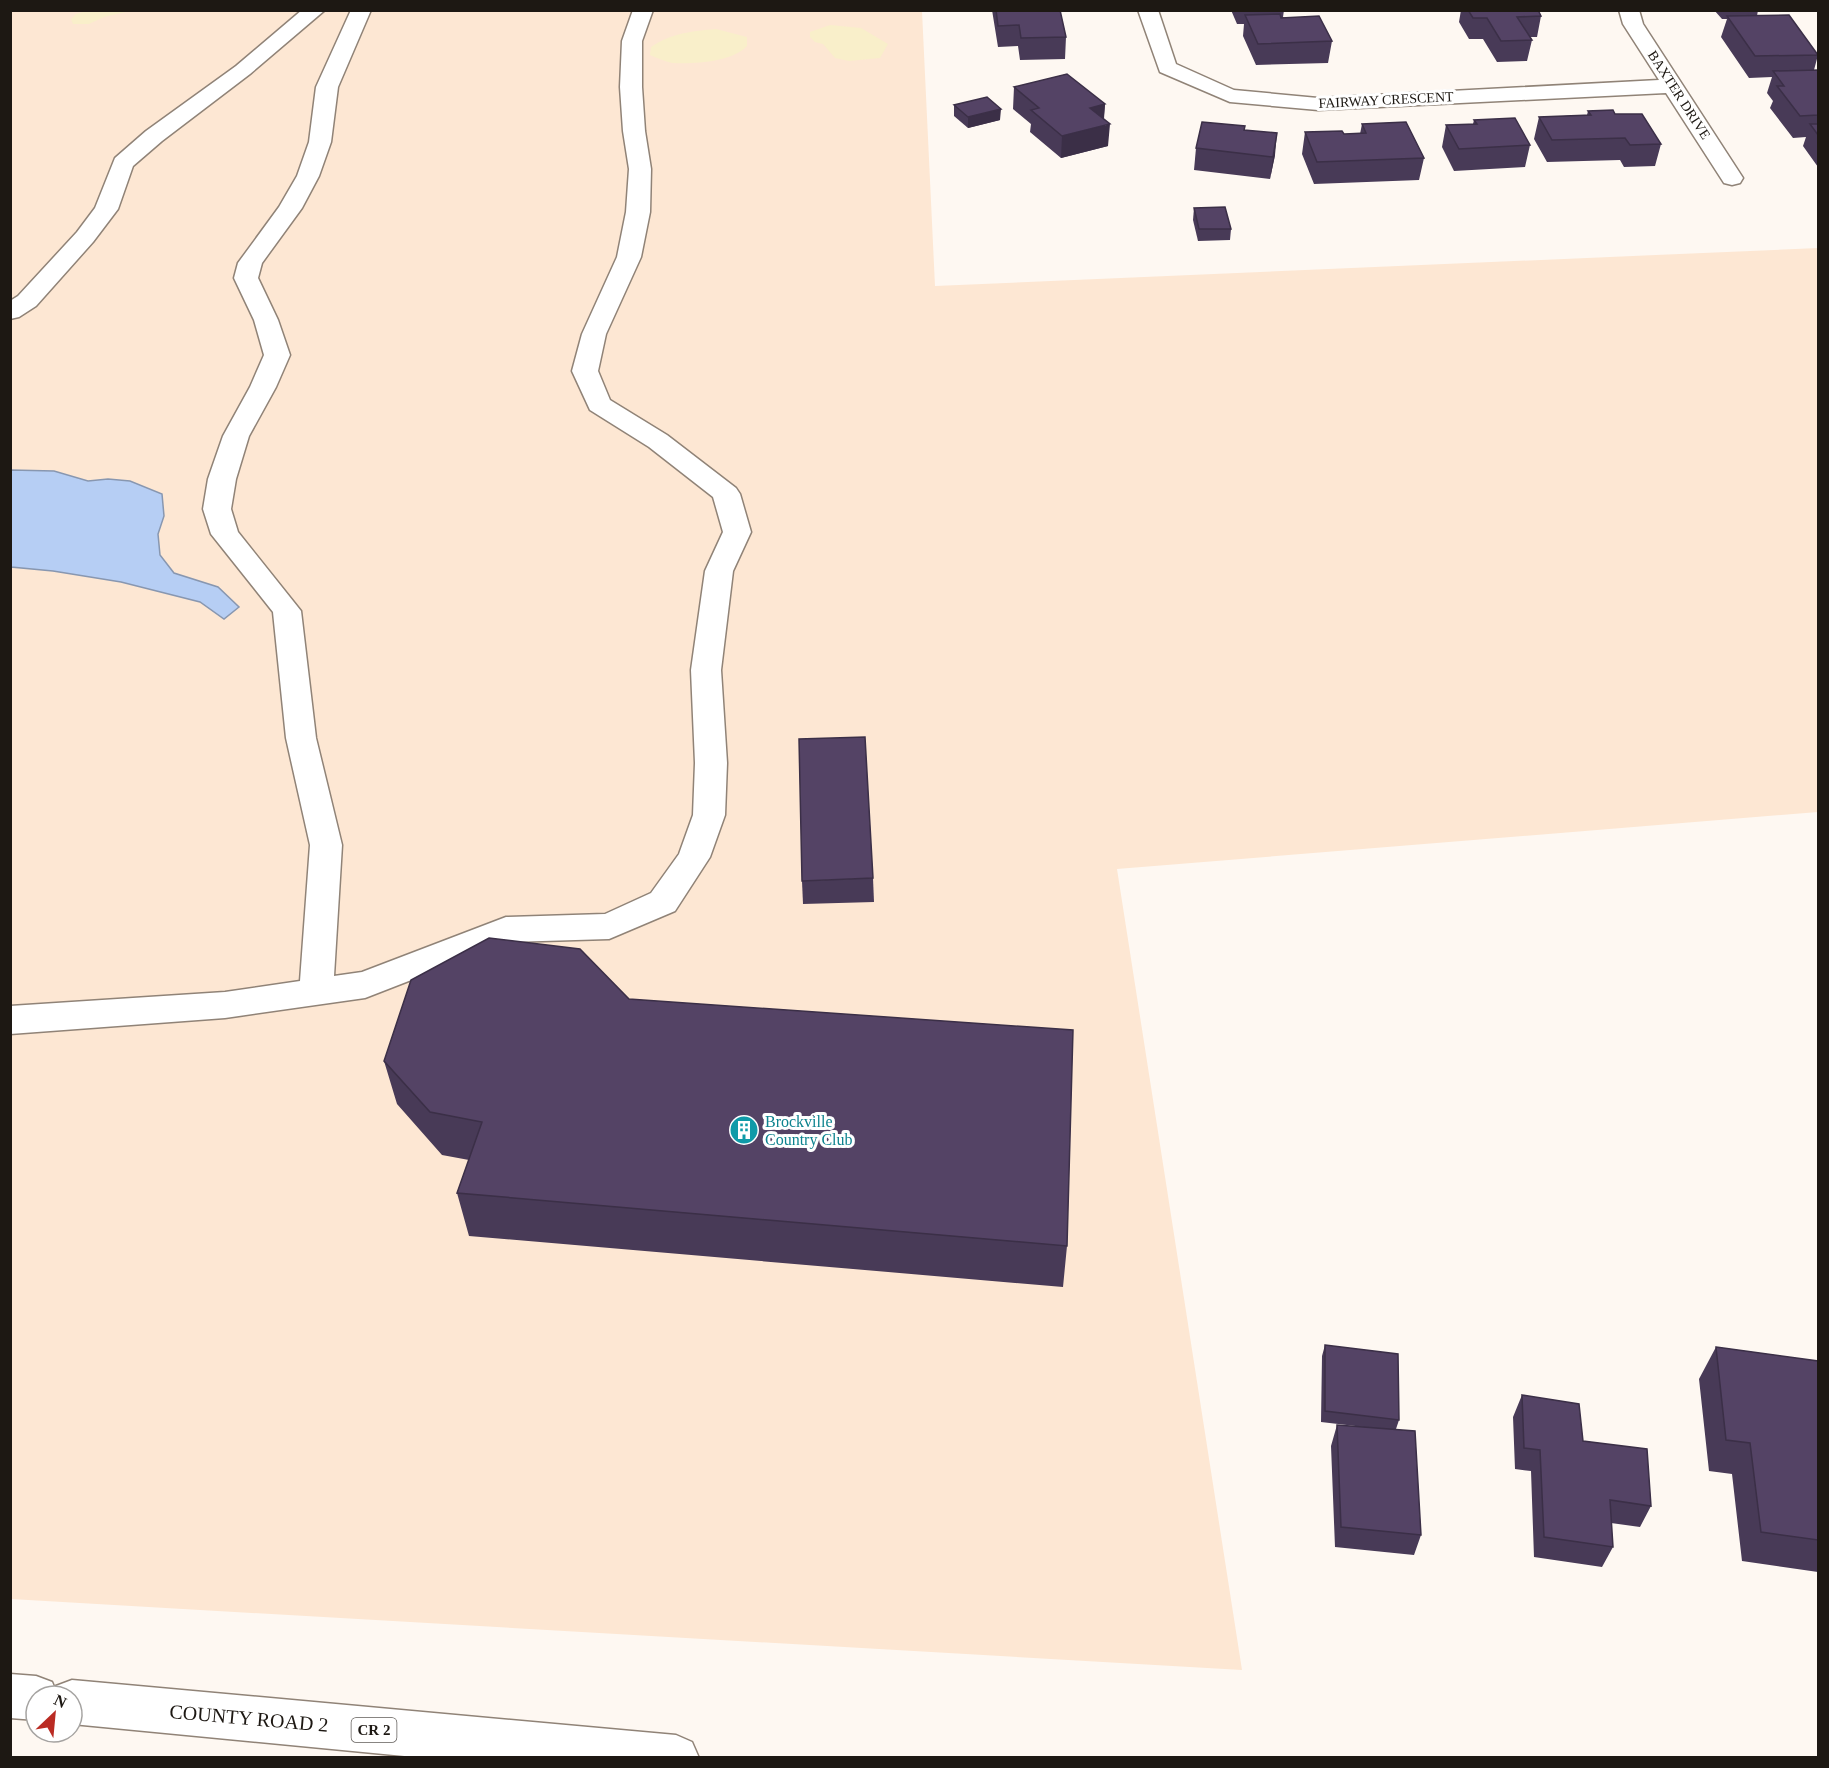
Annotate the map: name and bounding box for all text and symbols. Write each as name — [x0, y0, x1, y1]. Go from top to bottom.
street label: BAXTER DRIVE — [1645, 48, 1713, 142]
street label: FAIRWAY CRESCENT — [1318, 89, 1454, 111]
place label: Brockville Country Club — [765, 1113, 853, 1149]
building icon: Brockville Country Club — [728, 1114, 760, 1146]
north arrow — [24, 1684, 84, 1744]
text: N — [51, 1691, 70, 1711]
street label: COUNTY ROAD 2 — [169, 1700, 329, 1736]
road number: CR 2 — [352, 1718, 397, 1742]

